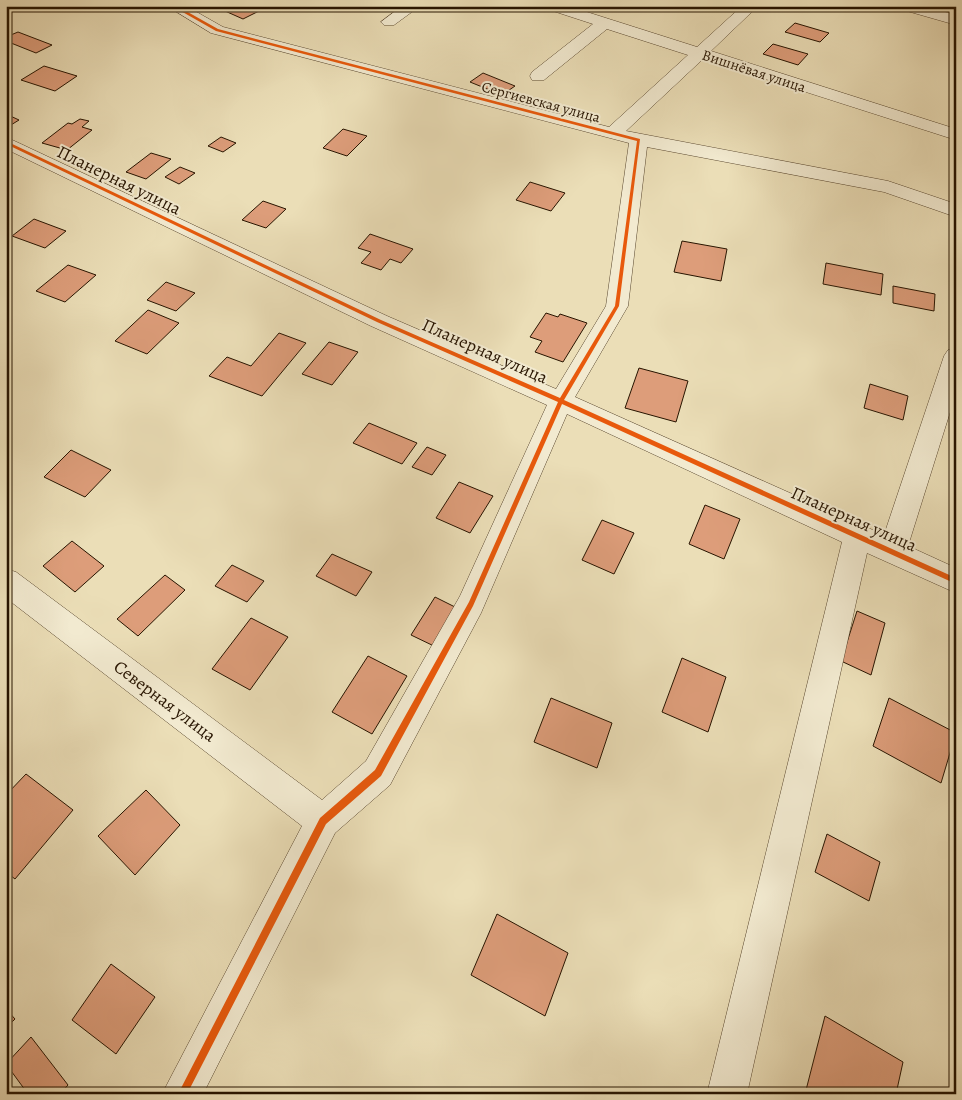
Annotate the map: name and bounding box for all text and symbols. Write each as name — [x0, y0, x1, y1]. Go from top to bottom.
street label: Вишнёвая улица — [700, 45, 809, 97]
street label: Сергиевская улица — [479, 77, 603, 127]
street label: Планерная улица — [53, 140, 186, 221]
street label: Планерная улица — [418, 313, 552, 390]
street label: Планерная улица — [787, 481, 921, 558]
street label: Северная улица — [109, 655, 222, 748]

